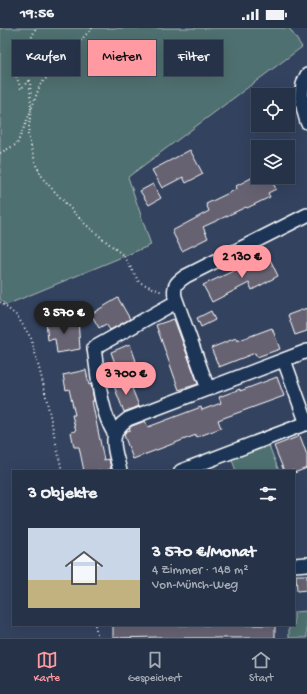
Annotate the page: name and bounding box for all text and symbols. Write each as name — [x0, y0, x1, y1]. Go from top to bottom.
text: 19:56 — [20, 5, 54, 23]
chip: Kaufen — [12, 40, 80, 76]
chip: Mieten — [88, 40, 156, 76]
chip: Filter — [164, 40, 223, 76]
map controls — [251, 88, 295, 184]
button: locate — [251, 88, 295, 132]
button: layers — [251, 140, 295, 184]
pin: 2 130 € — [205, 245, 279, 279]
text: 2 130 € — [222, 250, 262, 265]
pin: 3 570 € — [27, 301, 101, 335]
text: 3 570 € — [43, 306, 85, 321]
pin: 3 700 € — [89, 362, 163, 396]
text: 3 700 € — [105, 367, 147, 382]
icon: filters — [257, 483, 279, 505]
text: 3 Objekte — [28, 484, 97, 504]
text: 3 570 €/Monat — [152, 543, 256, 563]
icon: home — [60, 544, 108, 592]
text: 4 Zimmer · 148 m² — [152, 563, 248, 578]
text: Von-Münch-Weg — [152, 578, 238, 593]
tab: Karte — [34, 649, 60, 685]
tab: Gespeichert — [128, 649, 181, 685]
tab: Start — [249, 649, 273, 685]

